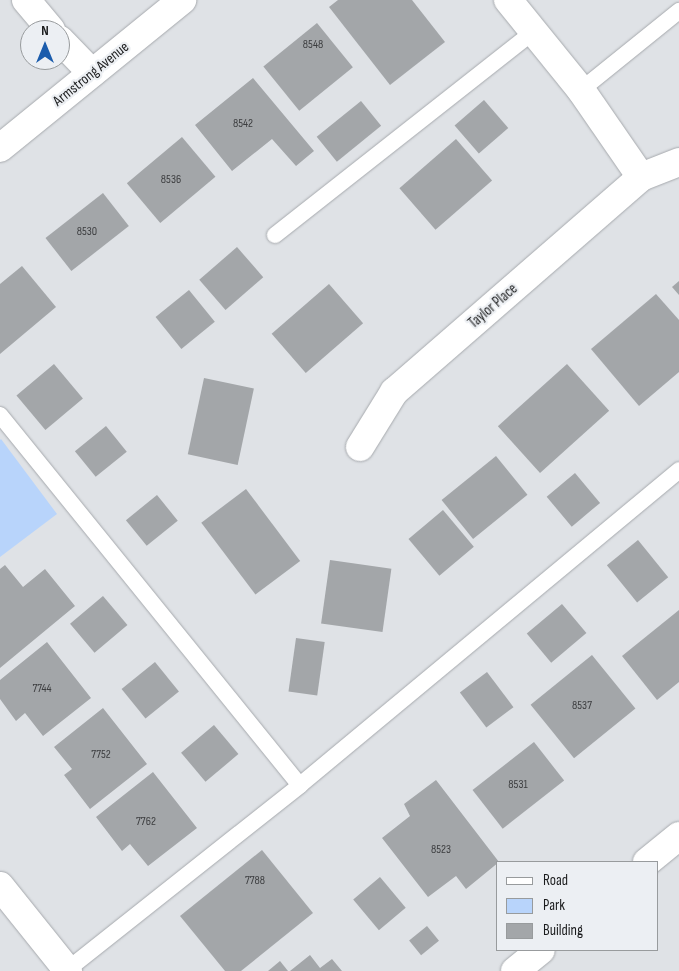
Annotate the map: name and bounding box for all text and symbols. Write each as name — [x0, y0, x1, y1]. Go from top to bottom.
north arrow — [20, 20, 70, 70]
text: N — [41, 22, 49, 39]
street label: Armstrong Avenue — [49, 38, 133, 110]
house number: 8548 — [303, 38, 323, 52]
house number: 8542 — [233, 117, 253, 131]
house number: 8536 — [161, 173, 181, 187]
house number: 8530 — [77, 225, 97, 239]
street label: Taylor Place — [465, 280, 521, 332]
house number: 7744 — [32, 682, 52, 696]
house number: 8537 — [572, 699, 592, 713]
house number: 7752 — [91, 748, 111, 762]
house number: 8531 — [508, 778, 528, 792]
house number: 7762 — [136, 815, 156, 829]
house number: 8523 — [431, 843, 451, 857]
legend — [497, 861, 659, 951]
text: Road — [543, 871, 568, 890]
house number: 7788 — [245, 874, 265, 888]
text: Park — [543, 896, 565, 915]
text: Building — [543, 921, 583, 940]

